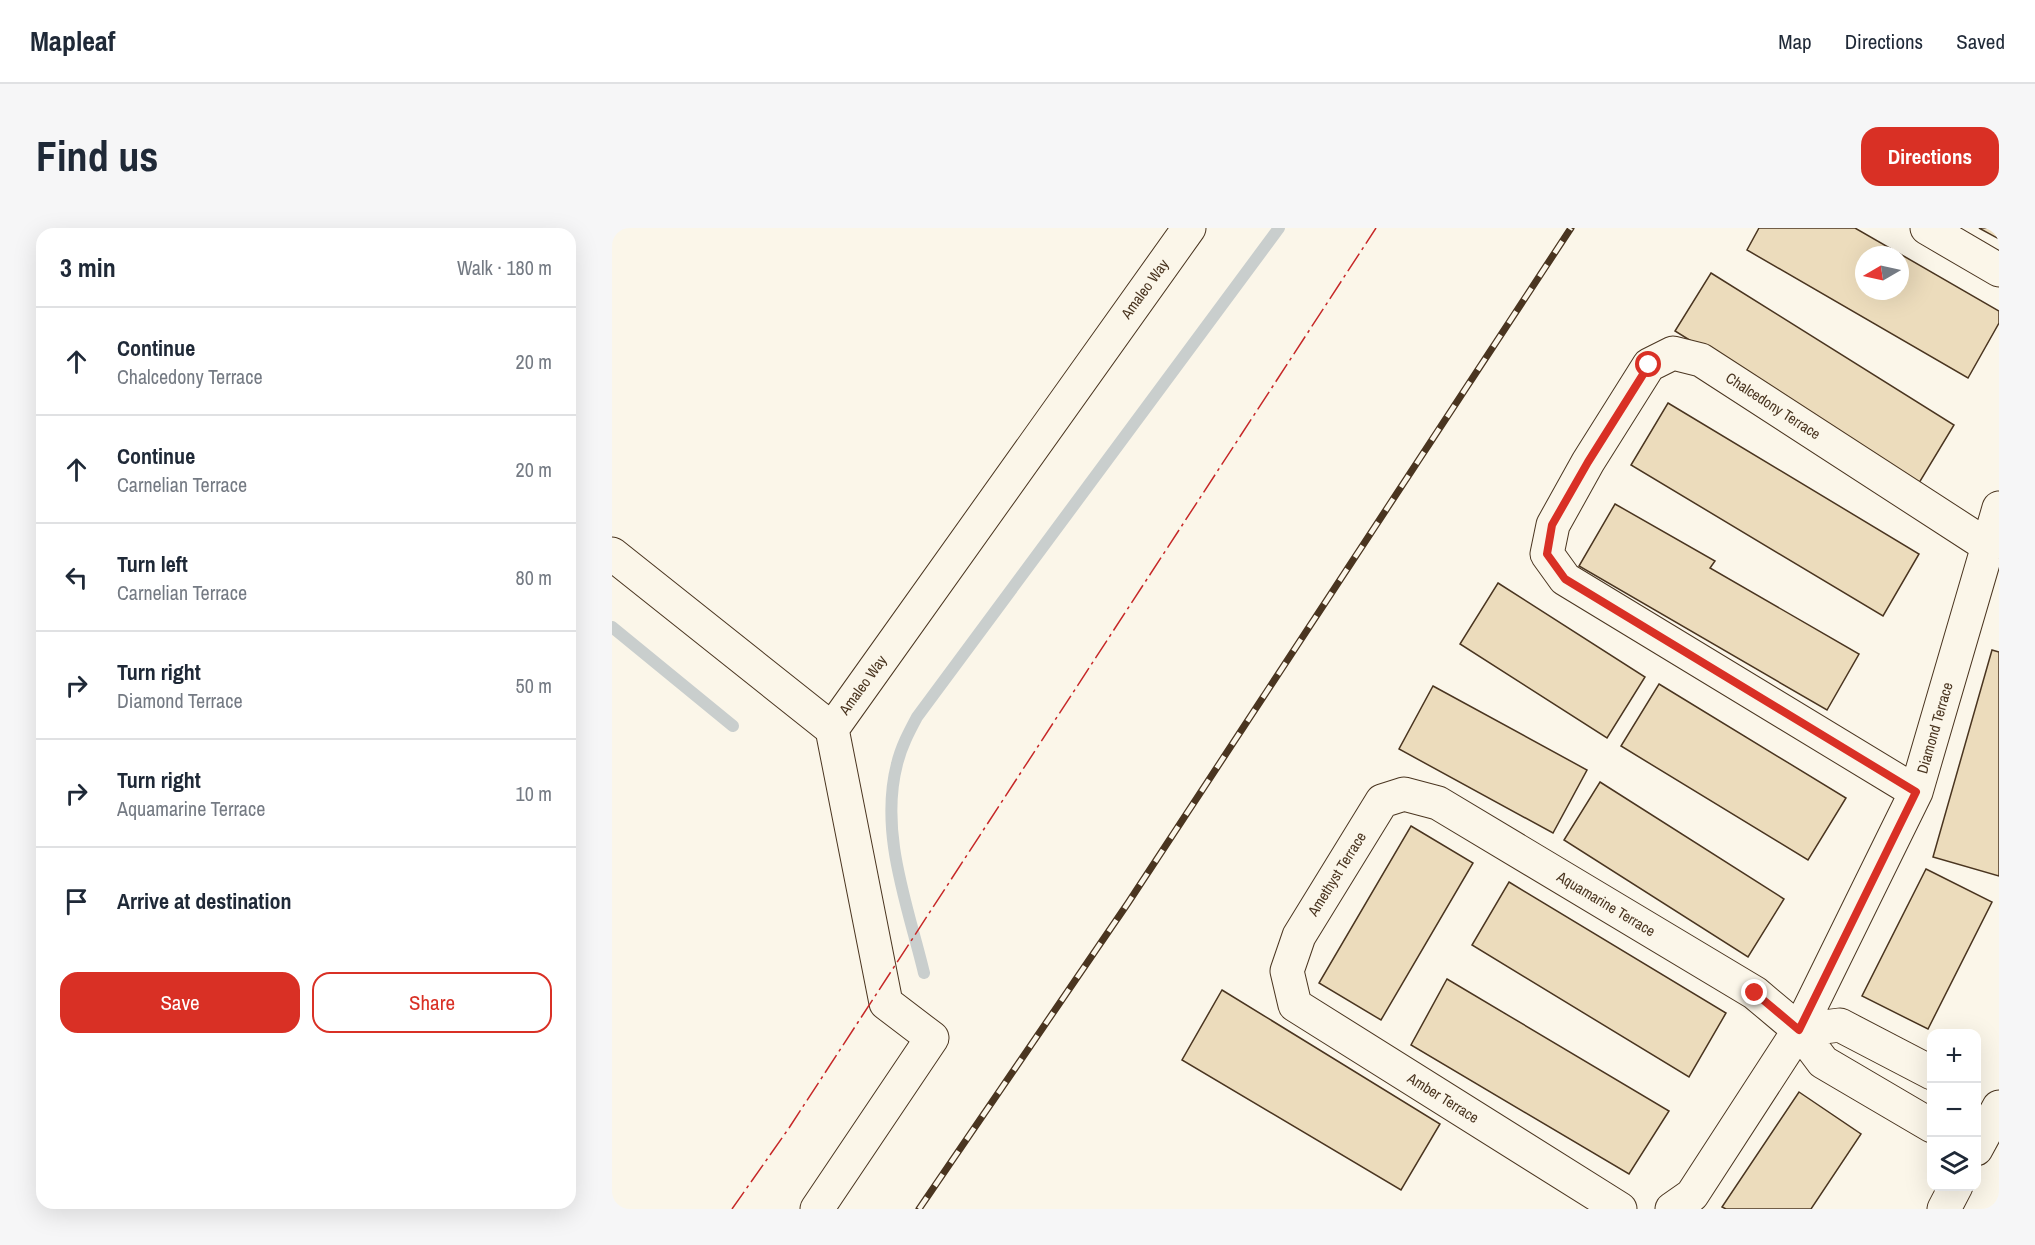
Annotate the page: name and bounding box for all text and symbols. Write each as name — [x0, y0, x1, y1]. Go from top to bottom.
text: Mapleaf — [30, 22, 115, 60]
text: Map — [1778, 27, 1812, 56]
text: Directions — [1845, 27, 1923, 56]
text: Saved — [1956, 27, 2005, 56]
button: Directions — [1861, 127, 1999, 186]
text: Find us — [36, 128, 158, 184]
north arrow — [1855, 246, 1909, 300]
text: 3 min — [60, 250, 116, 285]
text: Walk · 180 m — [457, 254, 552, 281]
street label: Amaleo Way — [1115, 254, 1174, 324]
text: Continue — [117, 333, 195, 363]
icon: ahead — [60, 345, 93, 378]
text: 20 m — [516, 348, 552, 375]
route start — [1635, 351, 1661, 377]
text: Chalcedony Terrace — [117, 363, 263, 390]
street label: Chalcedony Terrace — [1722, 367, 1825, 444]
text: Continue — [117, 441, 195, 471]
icon: ahead — [60, 453, 93, 486]
text: 20 m — [516, 456, 552, 483]
text: Carnelian Terrace — [117, 471, 247, 498]
text: Turn left — [117, 549, 188, 579]
icon: left — [60, 561, 93, 594]
text: 80 m — [516, 564, 552, 591]
text: Carnelian Terrace — [117, 579, 247, 606]
street label: Amaleo Way — [833, 650, 892, 720]
text: Turn right — [117, 657, 201, 687]
icon: right — [60, 669, 93, 702]
text: 50 m — [516, 672, 552, 699]
street label: Diamond Terrace — [1911, 680, 1958, 776]
text: Diamond Terrace — [117, 687, 243, 714]
text: Turn right — [117, 765, 201, 795]
icon: right — [60, 777, 93, 810]
text: 10 m — [516, 780, 552, 807]
text: Aquamarine Terrace — [117, 795, 265, 822]
street label: Amethyst Terrace — [1302, 828, 1371, 921]
street label: Aquamarine Terrace — [1552, 865, 1659, 941]
icon: arrive — [60, 885, 93, 918]
text: Arrive at destination — [117, 886, 291, 916]
button: Save — [60, 972, 300, 1033]
button: Share — [312, 972, 552, 1033]
route end — [1741, 979, 1767, 1005]
map controls — [1927, 1029, 1981, 1191]
button: + — [1927, 1029, 1981, 1083]
street label: Amber Terrace — [1403, 1067, 1483, 1128]
button: − — [1927, 1083, 1981, 1137]
button: layers — [1927, 1137, 1981, 1191]

